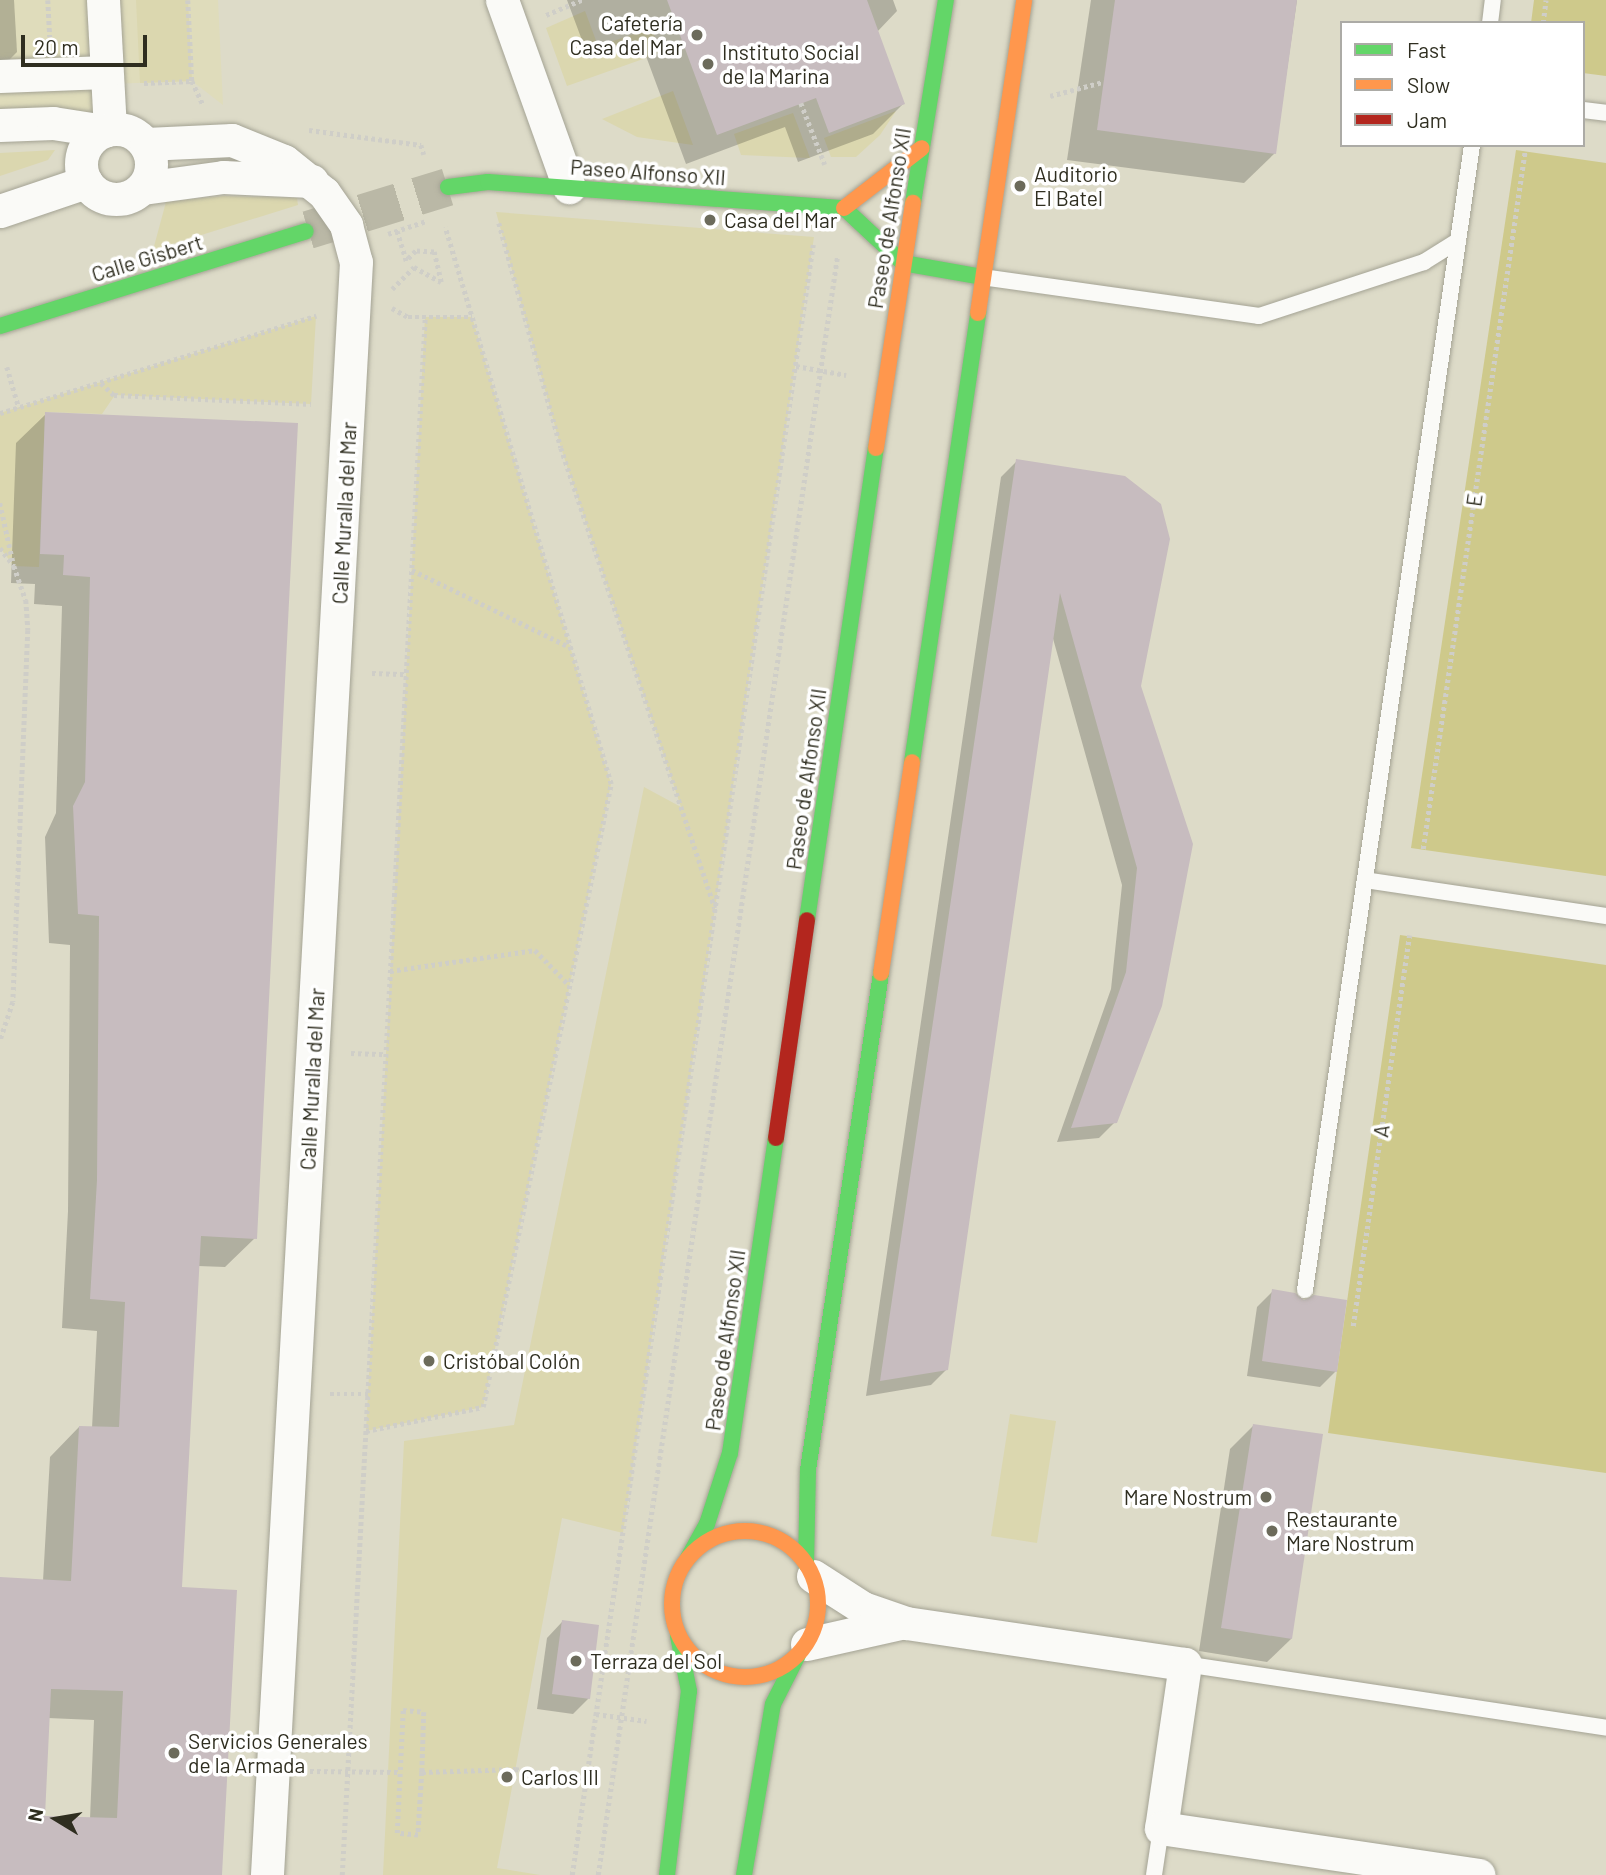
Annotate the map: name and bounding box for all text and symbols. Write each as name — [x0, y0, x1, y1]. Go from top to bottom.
place label: Cafetería Casa del Mar — [570, 10, 683, 60]
scale bar — [24, 21, 150, 65]
legend — [1340, 21, 1585, 147]
marker: Cafetería Casa del Mar — [689, 27, 705, 43]
text: 20 m — [34, 34, 79, 59]
text: Fast — [1407, 37, 1447, 62]
place label: Instituto Social de la Marina — [722, 39, 859, 89]
marker: Instituto Social de la Marina — [700, 56, 716, 72]
text: Slow — [1407, 72, 1450, 97]
text: Jam — [1407, 107, 1447, 132]
street label: Paseo de Alfonso XII — [862, 126, 916, 310]
street label: Paseo Alfonso XII — [569, 154, 727, 190]
place label: Auditorio El Batel — [1034, 161, 1118, 211]
marker: Auditorio El Batel — [1012, 178, 1028, 194]
place label: Casa del Mar — [724, 207, 837, 233]
marker: Casa del Mar — [702, 212, 718, 228]
street label: Calle Gisbert — [88, 229, 206, 287]
street label: Calle Muralla del Mar — [327, 421, 361, 605]
street label: E — [1461, 492, 1487, 508]
street label: Paseo de Alfonso XII — [781, 687, 831, 871]
street label: Calle Muralla del Mar — [295, 987, 329, 1171]
street label: A — [1368, 1123, 1394, 1139]
street label: Paseo de Alfonso XII — [700, 1248, 750, 1432]
place label: Cristóbal Colón — [443, 1348, 580, 1374]
marker: Cristóbal Colón — [421, 1353, 437, 1369]
place label: Mare Nostrum — [1124, 1484, 1252, 1510]
marker: Mare Nostrum — [1258, 1489, 1274, 1505]
place label: Restaurante Mare Nostrum — [1286, 1506, 1414, 1556]
marker: Restaurante Mare Nostrum — [1264, 1523, 1280, 1539]
place label: Terraza del Sol — [590, 1648, 722, 1674]
marker: Terraza del Sol — [568, 1653, 584, 1669]
place label: Servicios Generales de la Armada — [188, 1728, 368, 1778]
marker: Servicios Generales de la Armada — [166, 1745, 182, 1761]
place label: Carlos III — [521, 1764, 599, 1790]
marker: Carlos III — [499, 1769, 515, 1785]
north arrow — [21, 1784, 91, 1854]
text: N — [22, 1807, 47, 1823]

